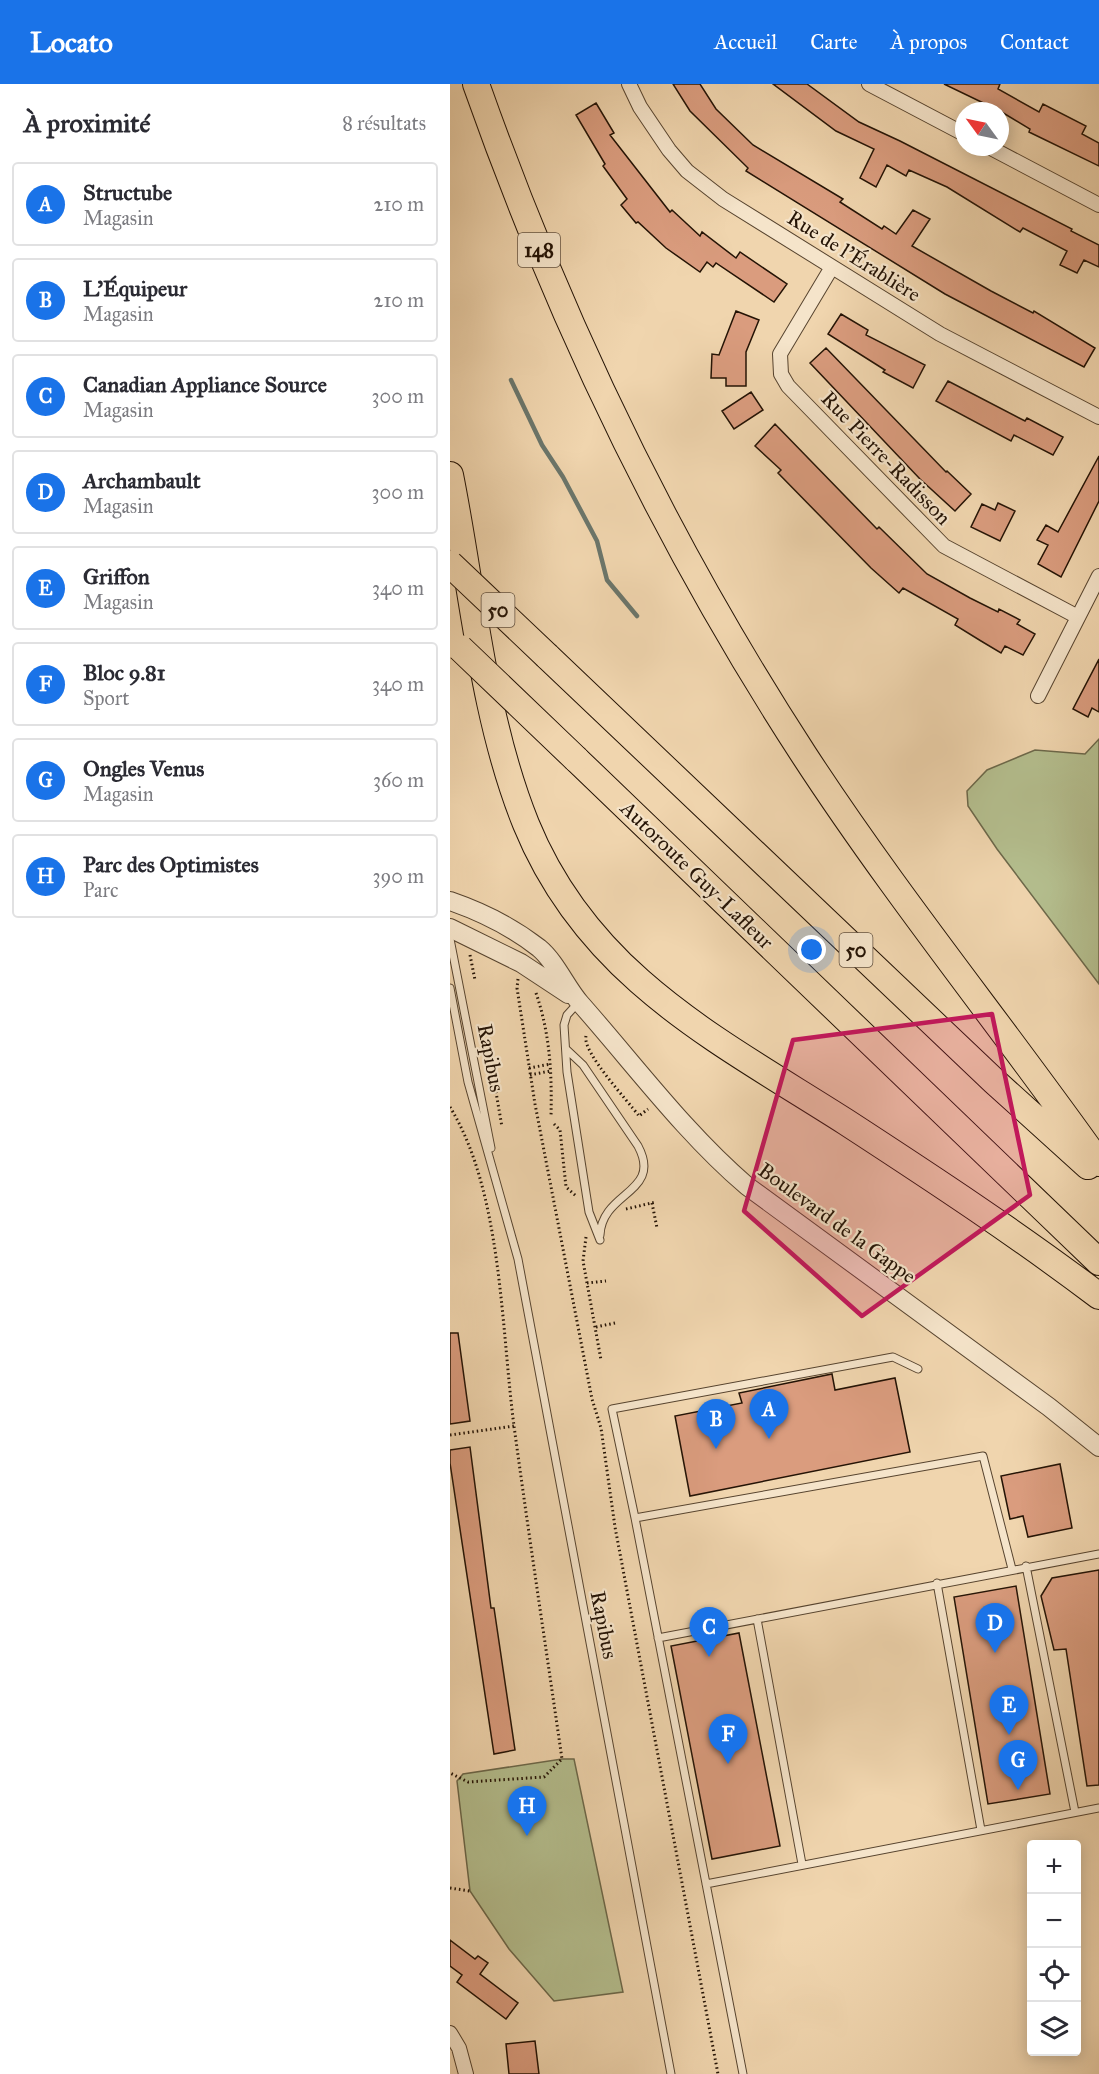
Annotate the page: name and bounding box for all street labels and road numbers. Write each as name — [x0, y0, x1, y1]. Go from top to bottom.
street label: Rue de l'Érablière — [783, 204, 926, 307]
road number: 148 — [518, 233, 560, 267]
street label: Rue Pierre-Radisson — [816, 386, 956, 530]
road number: 50 — [482, 593, 514, 627]
street label: Autoroute Guy-Lafleur — [614, 795, 779, 955]
road number: 50 — [840, 933, 872, 967]
street label: Rapibus — [472, 1022, 510, 1094]
street label: Boulevard de la Gappe — [753, 1157, 921, 1289]
street label: Rapibus — [585, 1589, 623, 1661]

